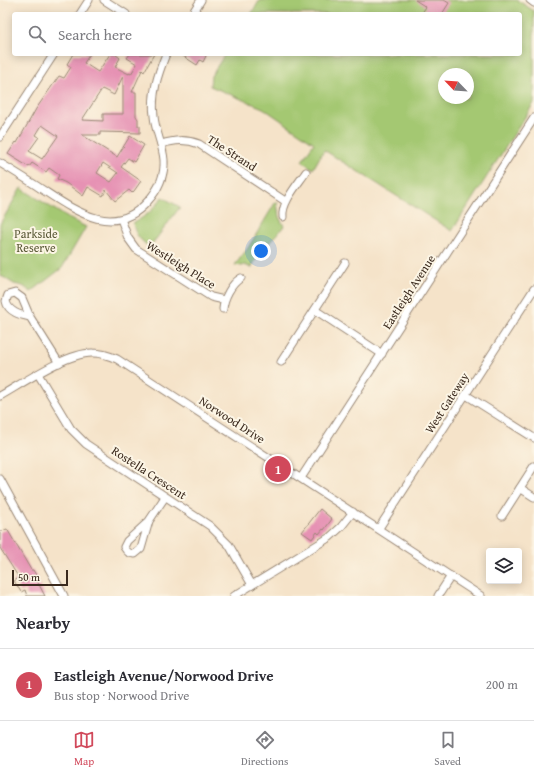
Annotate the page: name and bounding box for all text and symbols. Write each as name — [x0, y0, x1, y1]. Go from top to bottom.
search box — [12, 12, 522, 56]
icon: search — [26, 23, 48, 45]
text: Search here — [58, 24, 132, 45]
north arrow — [438, 68, 474, 104]
street label: The Strand — [204, 130, 261, 175]
park label: Parkside Reserve — [14, 225, 58, 256]
street label: Westleigh Place — [143, 237, 219, 293]
your location — [251, 241, 271, 261]
street label: Eastleigh Avenue — [378, 251, 439, 332]
street label: West Gateway — [420, 369, 473, 437]
street label: Norwood Drive — [196, 392, 269, 447]
street label: Rostella Crescent — [108, 442, 191, 504]
pin: 1 — [265, 454, 291, 484]
map controls — [486, 548, 522, 584]
button: layers — [486, 548, 522, 584]
scale bar — [12, 568, 68, 587]
text: 50 m — [18, 569, 40, 585]
text: Nearby — [16, 610, 70, 635]
text: Eastleigh Avenue/Norwood Drive — [54, 665, 274, 686]
text: 1 — [26, 675, 32, 694]
text: 200 m — [486, 675, 518, 694]
text: Bus stop · Norwood Drive — [54, 686, 189, 705]
tab: Map — [73, 729, 95, 769]
tab: Directions — [241, 729, 288, 769]
tab: Saved — [434, 729, 461, 769]

